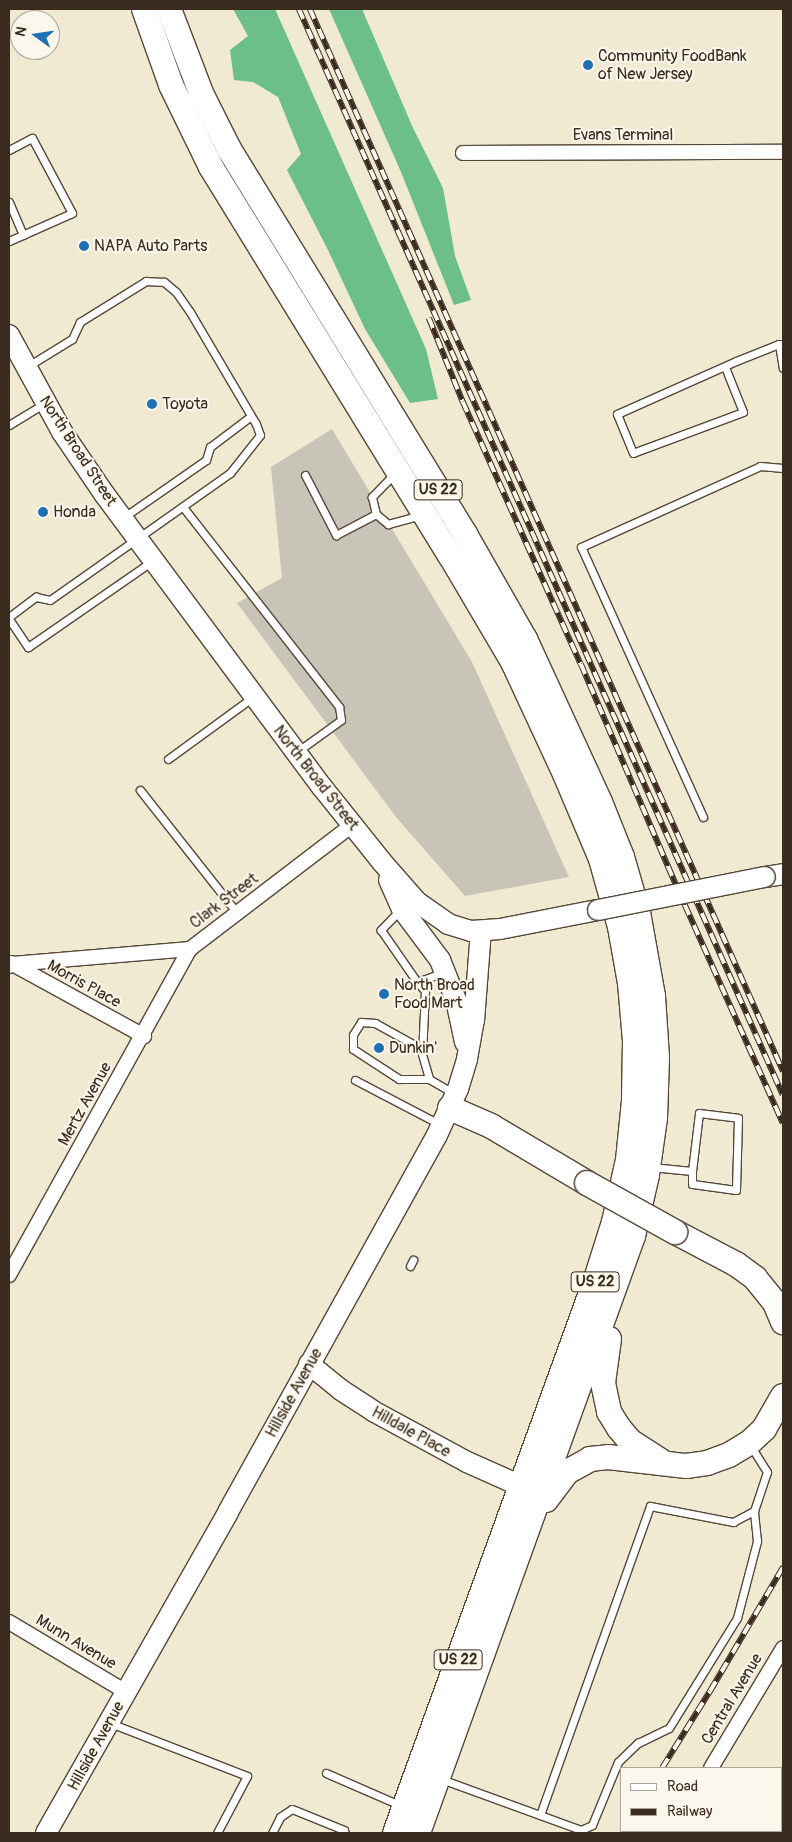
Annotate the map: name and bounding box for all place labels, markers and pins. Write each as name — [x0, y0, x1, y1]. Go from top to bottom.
place label: Community FoodBank of New Jersey — [598, 46, 747, 84]
marker: Community FoodBank of New Jersey — [582, 59, 594, 71]
place label: NAPA Auto Parts — [94, 236, 207, 256]
marker: NAPA Auto Parts — [78, 240, 90, 252]
place label: Toyota — [162, 394, 208, 414]
marker: Toyota — [146, 398, 158, 410]
place label: Honda — [53, 502, 96, 522]
marker: Honda — [37, 506, 49, 518]
place label: North Broad Food Mart — [394, 975, 475, 1013]
marker: North Broad Food Mart — [378, 988, 390, 1000]
place label: Dunkin' — [389, 1038, 437, 1058]
marker: Dunkin' — [373, 1042, 385, 1054]

